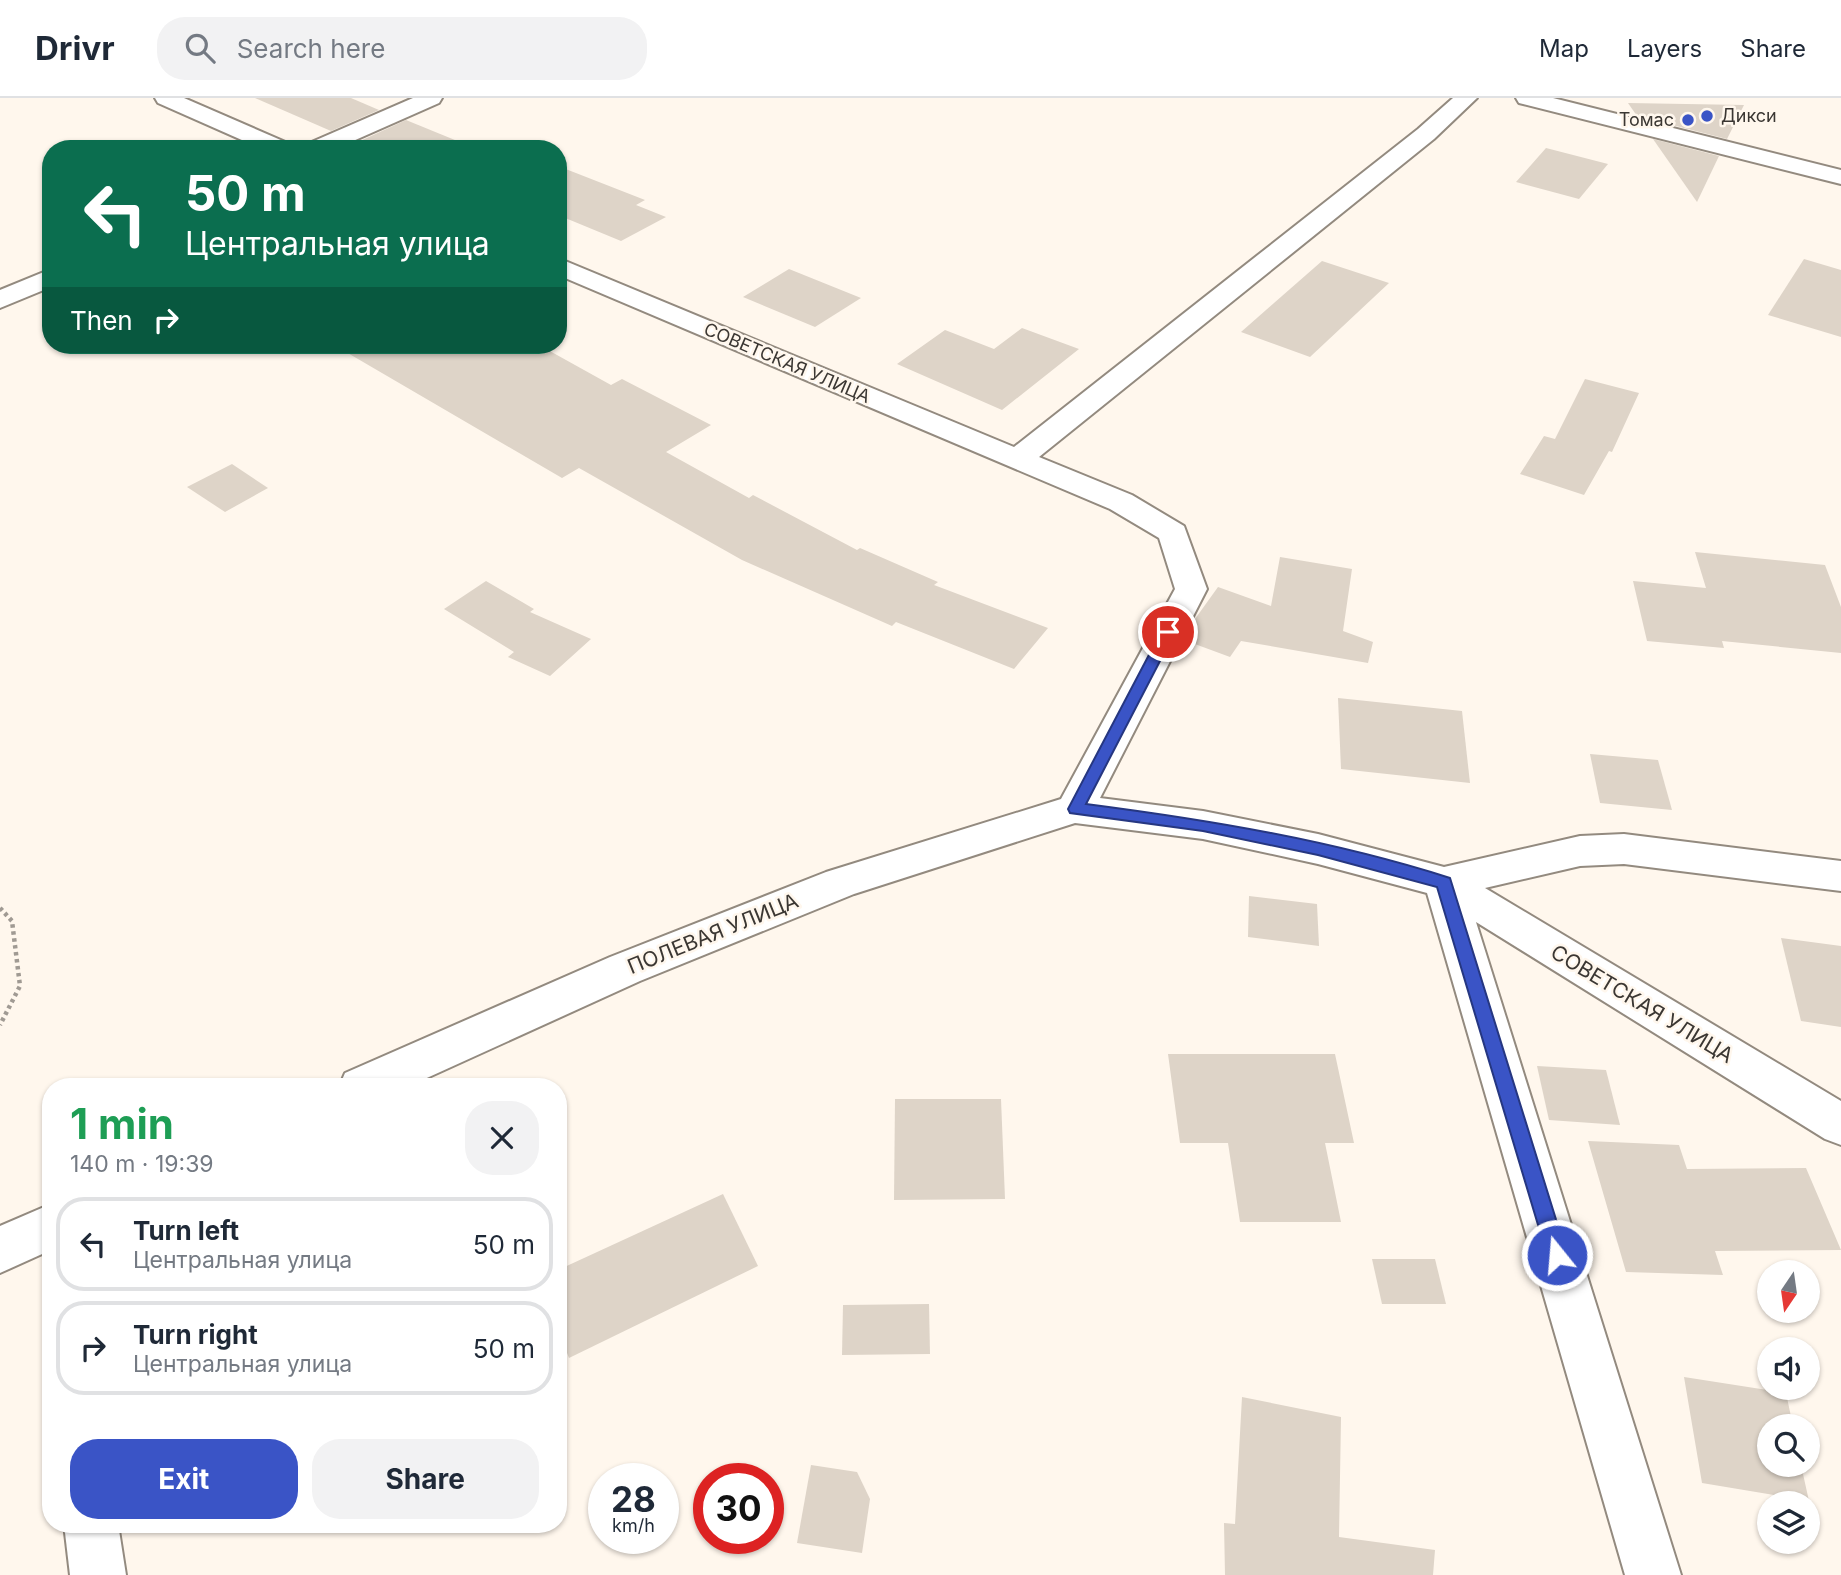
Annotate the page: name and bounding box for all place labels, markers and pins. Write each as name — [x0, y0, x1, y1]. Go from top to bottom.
place label: Дикси — [1721, 105, 1777, 126]
marker: Дикси — [1699, 108, 1715, 124]
place label: Томас — [1619, 109, 1674, 130]
marker: Томас — [1680, 112, 1696, 128]
pin — [1138, 602, 1198, 662]

